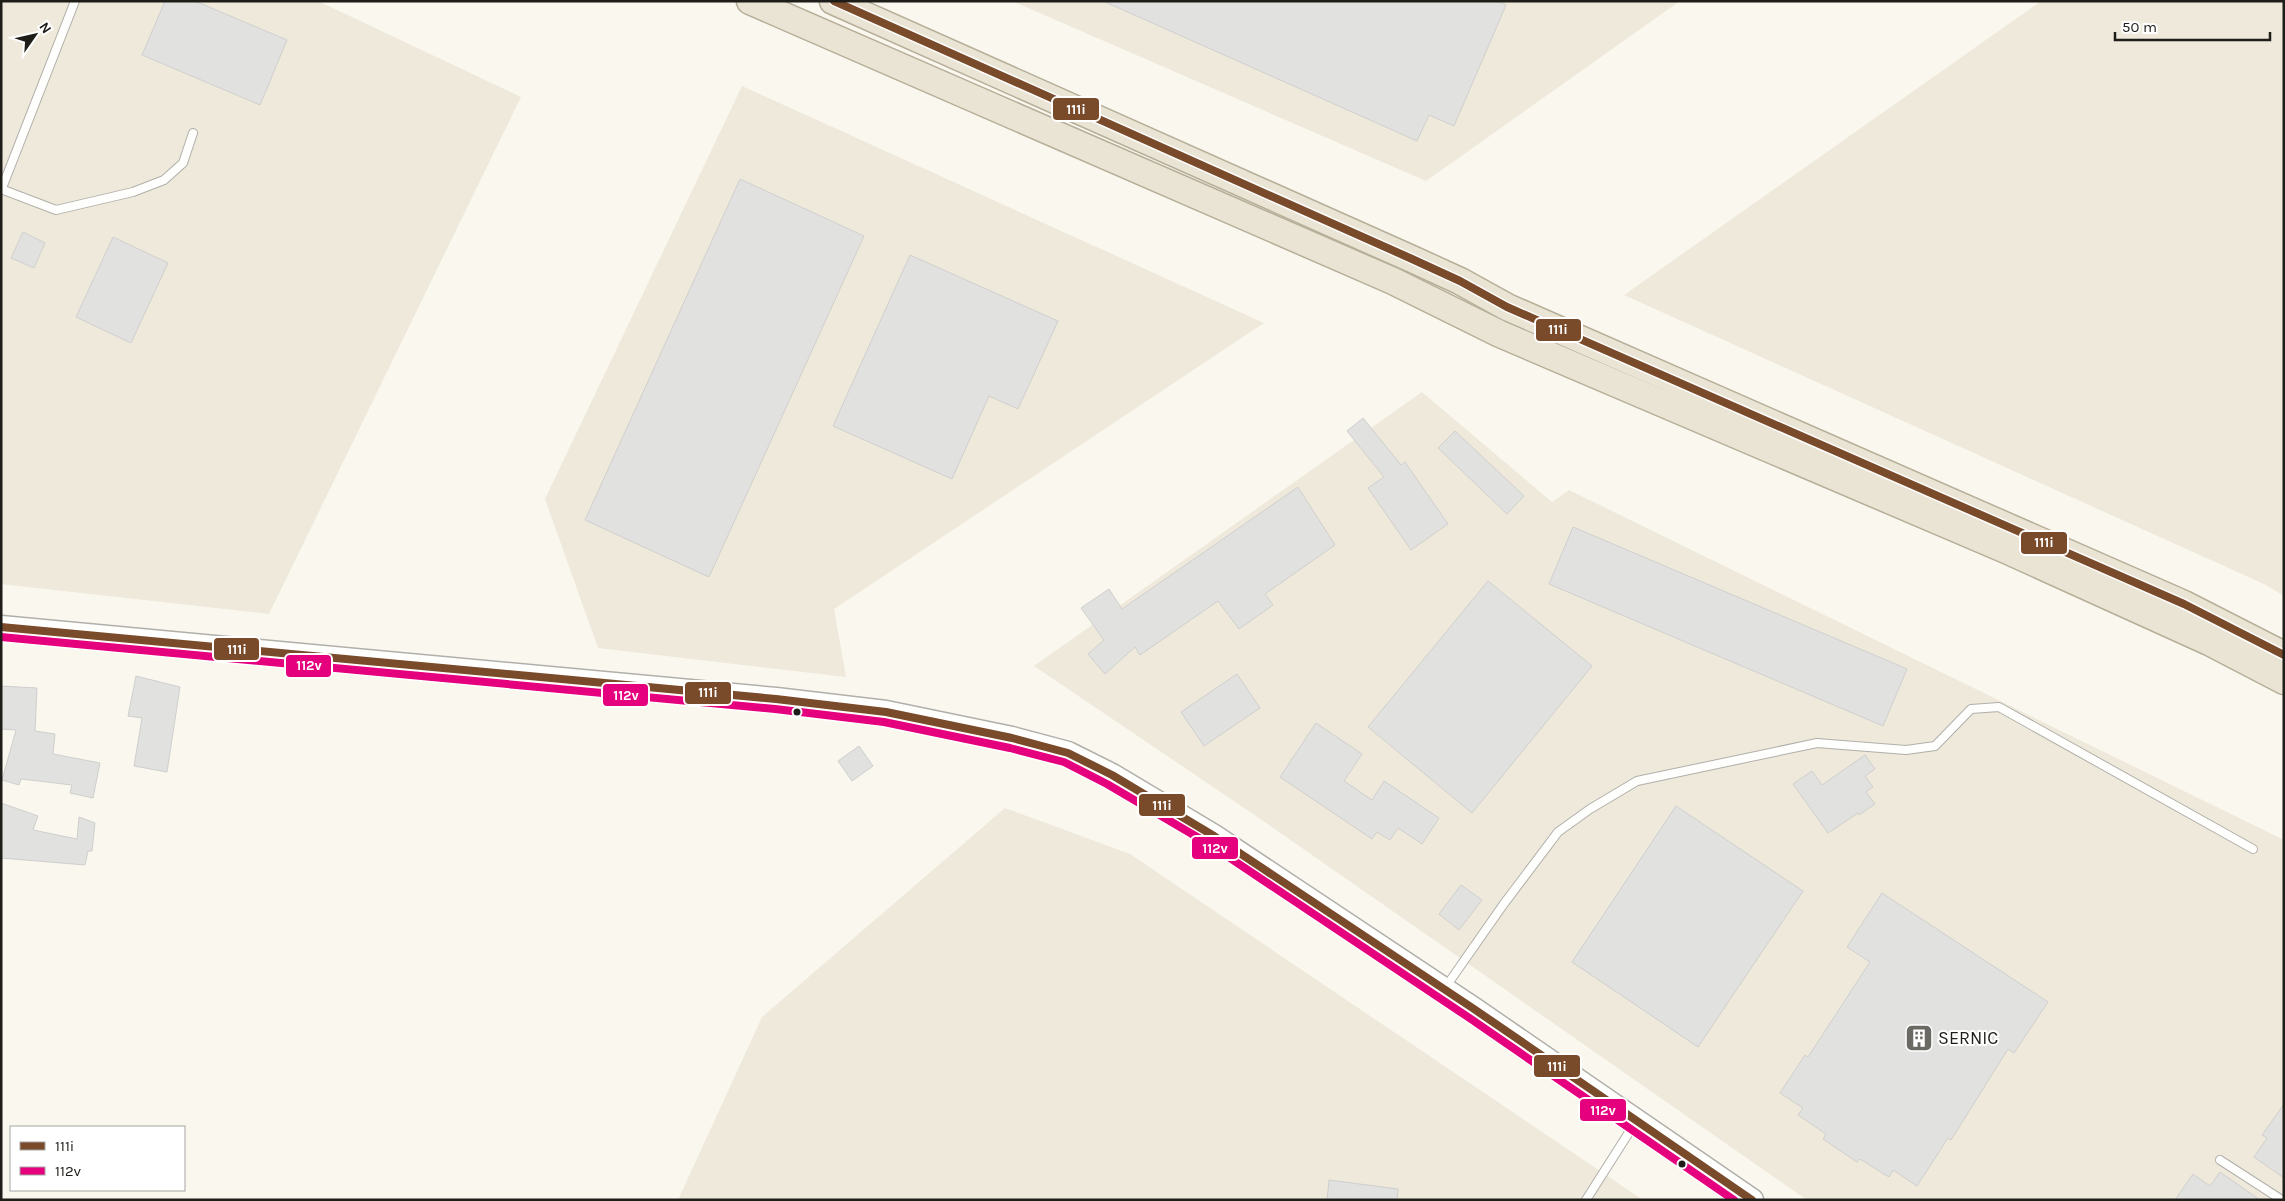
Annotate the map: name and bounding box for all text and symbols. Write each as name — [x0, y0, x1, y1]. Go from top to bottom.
north arrow — [10, 10, 60, 60]
scale bar — [2115, 10, 2270, 42]
text: 50 m — [2122, 18, 2157, 36]
text: N — [36, 19, 55, 37]
line badge: 111i — [1052, 97, 1100, 121]
text: 111i — [1066, 101, 1086, 118]
line badge: 111i — [1535, 318, 1582, 342]
text: 111i — [1548, 321, 1568, 338]
line badge: 111i — [2020, 531, 2068, 555]
text: 111i — [2034, 534, 2054, 551]
line badge: 111i — [213, 637, 260, 661]
text: 111i — [227, 641, 247, 658]
line badge: 112v — [285, 654, 332, 678]
text: 112v — [296, 657, 323, 674]
line badge: 111i — [684, 681, 732, 705]
line badge: 112v — [602, 683, 649, 707]
text: 111i — [698, 684, 718, 701]
text: 112v — [613, 687, 640, 704]
unlabelled marker — [792, 707, 802, 717]
line badge: 111i — [1138, 793, 1186, 817]
text: 111i — [1152, 797, 1172, 814]
line badge: 112v — [1191, 836, 1239, 860]
text: 112v — [1202, 840, 1229, 857]
building icon: SERNIC — [1904, 1023, 1934, 1053]
place label: SERNIC — [1938, 1027, 1998, 1049]
line badge: 111i — [1533, 1054, 1581, 1078]
text: 111i — [1547, 1058, 1567, 1075]
line badge: 112v — [1579, 1098, 1627, 1122]
text: 112v — [1590, 1102, 1617, 1119]
legend — [10, 1126, 185, 1191]
text: 111i — [55, 1137, 74, 1155]
unlabelled marker — [1677, 1159, 1687, 1169]
text: 112v — [55, 1162, 82, 1180]

